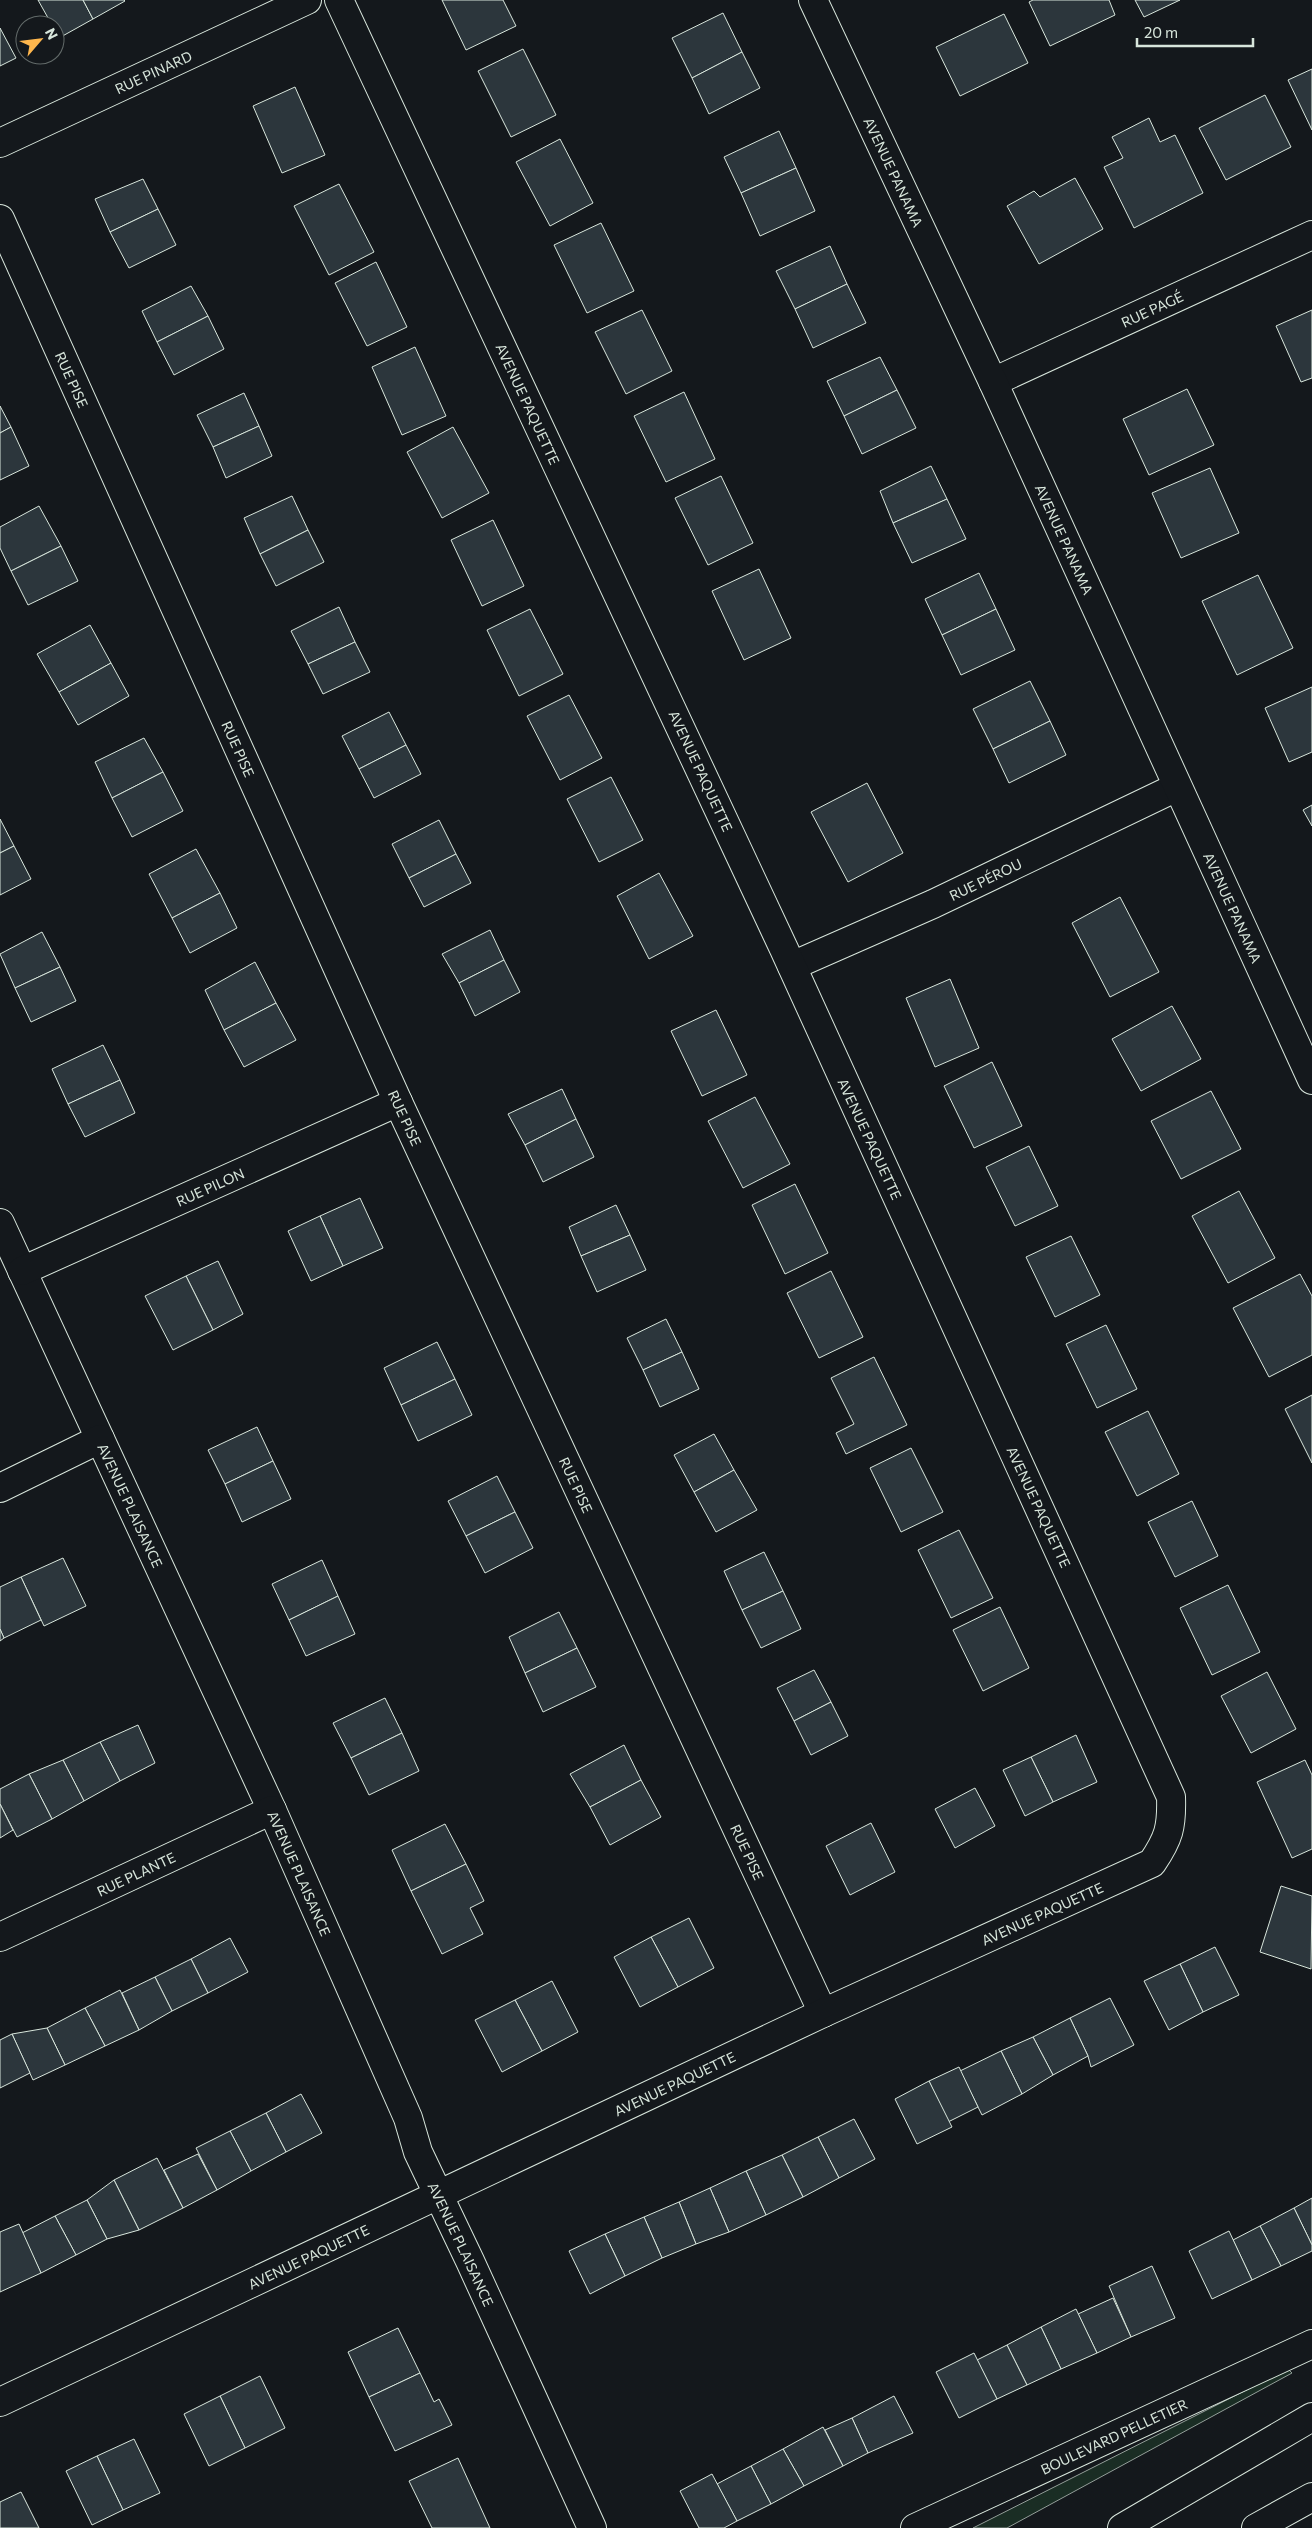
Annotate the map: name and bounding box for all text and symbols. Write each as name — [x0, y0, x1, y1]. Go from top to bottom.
north arrow — [15, 15, 65, 65]
scale bar — [1137, 15, 1253, 47]
text: 20 m — [1144, 23, 1178, 41]
text: N — [42, 25, 62, 42]
street label: RUE PINARD — [112, 46, 194, 97]
street label: AVENUE PANAMA — [861, 114, 927, 230]
street label: RUE PAGÉ — [1118, 287, 1186, 330]
street label: AVENUE PAQUETTE — [492, 341, 564, 467]
street label: RUE PISE — [52, 349, 92, 410]
street label: AVENUE PANAMA — [1032, 481, 1097, 597]
street label: AVENUE PAQUETTE — [665, 708, 737, 834]
street label: RUE PISE — [219, 718, 259, 779]
street label: AVENUE PANAMA — [1201, 850, 1266, 966]
street label: RUE PÉROU — [946, 854, 1024, 904]
street label: AVENUE PAQUETTE — [834, 1076, 906, 1202]
street label: RUE PISE — [385, 1087, 426, 1148]
street label: RUE PILON — [173, 1164, 247, 1209]
street label: AVENUE PLAISANCE — [95, 1440, 167, 1570]
street label: AVENUE PAQUETTE — [1003, 1444, 1075, 1570]
street label: RUE PISE — [556, 1454, 597, 1515]
street label: AVENUE PLAISANCE — [265, 1808, 335, 1938]
street label: RUE PISE — [728, 1821, 768, 1882]
street label: RUE PLANTE — [94, 1848, 178, 1899]
street label: AVENUE PAQUETTE — [978, 1878, 1106, 1948]
street label: AVENUE PAQUETTE — [611, 2047, 738, 2119]
street label: AVENUE PLAISANCE — [425, 2179, 498, 2309]
street label: AVENUE PAQUETTE — [245, 2220, 372, 2292]
street label: BOULEVARD PELLETIER — [1038, 2395, 1190, 2477]

